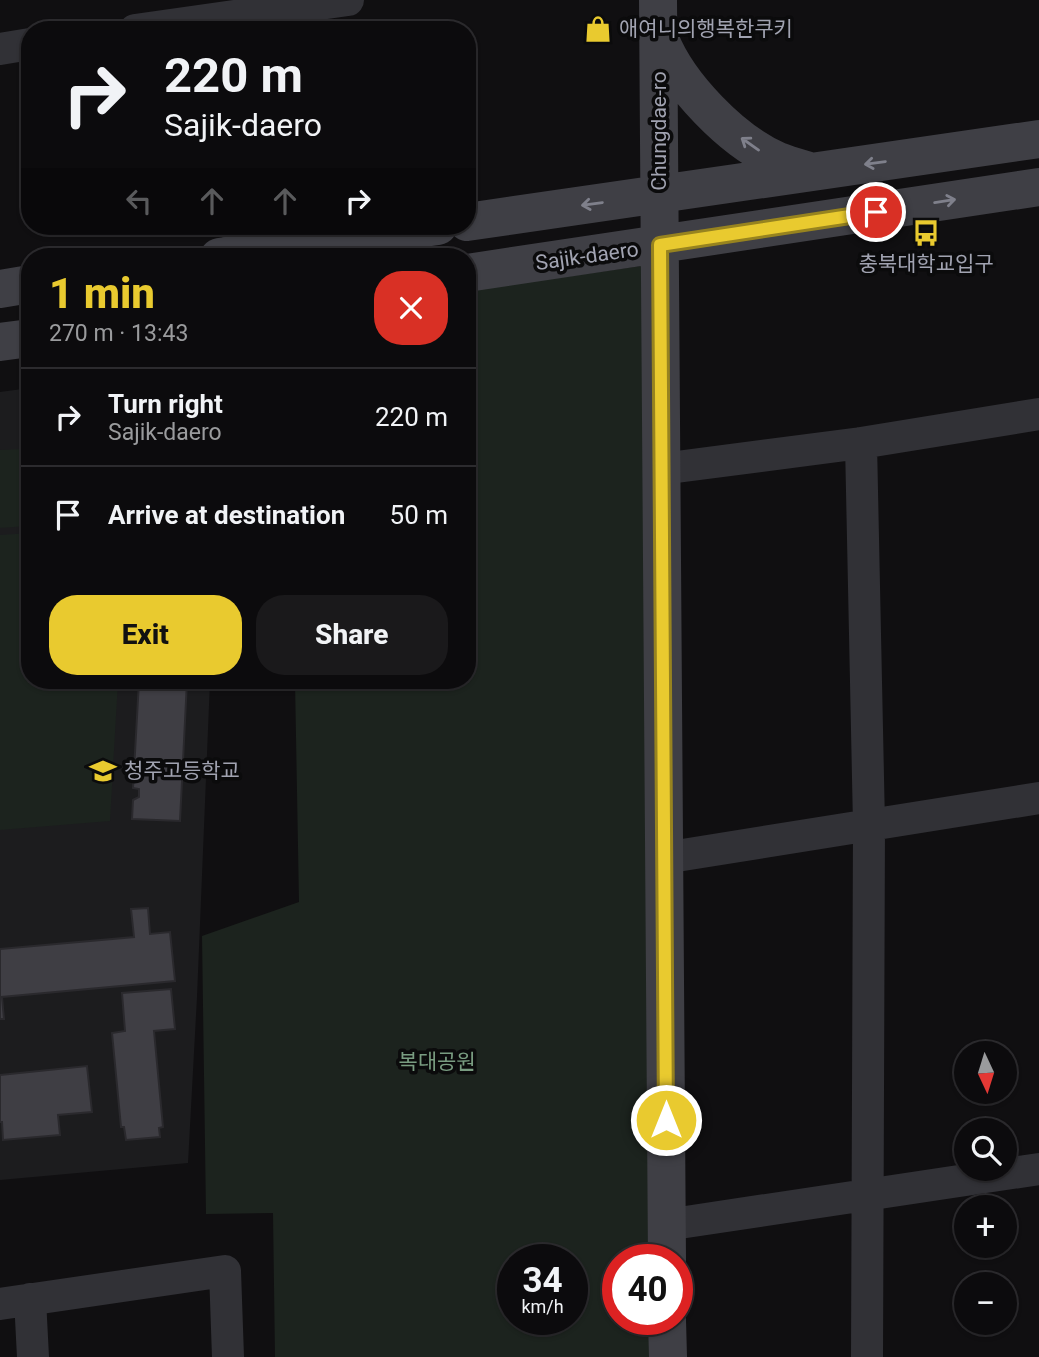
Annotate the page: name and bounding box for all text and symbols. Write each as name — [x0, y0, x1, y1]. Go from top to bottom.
shop icon: 애여니의행복한쿠키 — [583, 14, 613, 44]
place label: 애여니의행복한쿠키 — [619, 17, 793, 41]
text: 220 m — [164, 47, 303, 104]
icon: right — [49, 49, 140, 140]
street label: Chungdae-ro — [647, 71, 671, 191]
text: Sajik-daero — [164, 106, 322, 144]
one-way arrow — [741, 137, 761, 151]
one-way arrow — [864, 157, 886, 170]
icon: left — [120, 182, 158, 220]
icon: ahead — [193, 182, 231, 220]
icon: ahead — [266, 182, 304, 220]
icon: right — [339, 182, 377, 220]
pin — [846, 182, 906, 242]
icon: arrive — [857, 193, 895, 231]
one-way arrow — [933, 194, 956, 207]
one-way arrow — [581, 197, 603, 210]
bus stop icon: 충북대학교입구 — [911, 218, 941, 248]
street label: Sajik-daero — [534, 237, 640, 275]
place label: 충북대학교입구 — [858, 252, 994, 276]
text: 1 min — [49, 269, 155, 318]
button: close — [374, 271, 448, 345]
text: 270 m · 13:43 — [49, 320, 188, 347]
text: Turn right — [108, 389, 223, 419]
icon: right — [49, 398, 87, 436]
text: 220 m — [375, 402, 448, 432]
text: Sajik-daero — [108, 419, 222, 446]
icon: arrive — [49, 496, 87, 534]
text: Arrive at destination — [108, 500, 345, 530]
text: 50 m — [390, 500, 448, 530]
button: Exit — [49, 595, 242, 675]
button: Share — [256, 595, 448, 675]
school or university icon: 청주고등학교 — [88, 756, 118, 786]
place label: 청주고등학교 — [124, 759, 240, 783]
north arrow — [954, 1041, 1017, 1104]
map controls — [954, 1041, 1017, 1335]
park label: 복대공원 — [398, 1050, 476, 1074]
position arrow — [629, 1083, 703, 1157]
button: search — [954, 1118, 1017, 1181]
button: + — [954, 1195, 1017, 1258]
speed limit sign: 40 — [602, 1244, 693, 1335]
text: 34 — [522, 1260, 563, 1301]
button: − — [954, 1272, 1017, 1335]
text: km/h — [521, 1296, 564, 1317]

